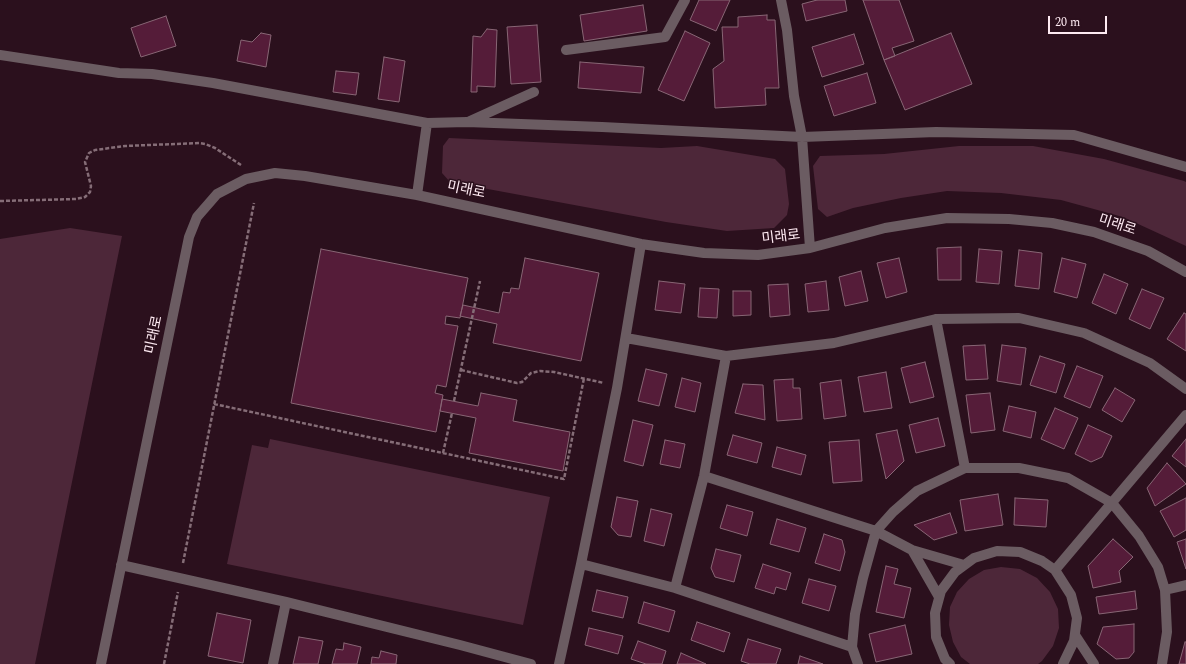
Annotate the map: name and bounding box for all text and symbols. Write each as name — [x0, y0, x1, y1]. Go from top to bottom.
scale bar — [1050, 8, 1109, 34]
text: 20 m — [1055, 13, 1080, 32]
street label: 미래로 — [445, 179, 487, 203]
street label: 미래로 — [1096, 212, 1138, 240]
street label: 미래로 — [761, 227, 801, 249]
street label: 미래로 — [143, 314, 167, 356]

